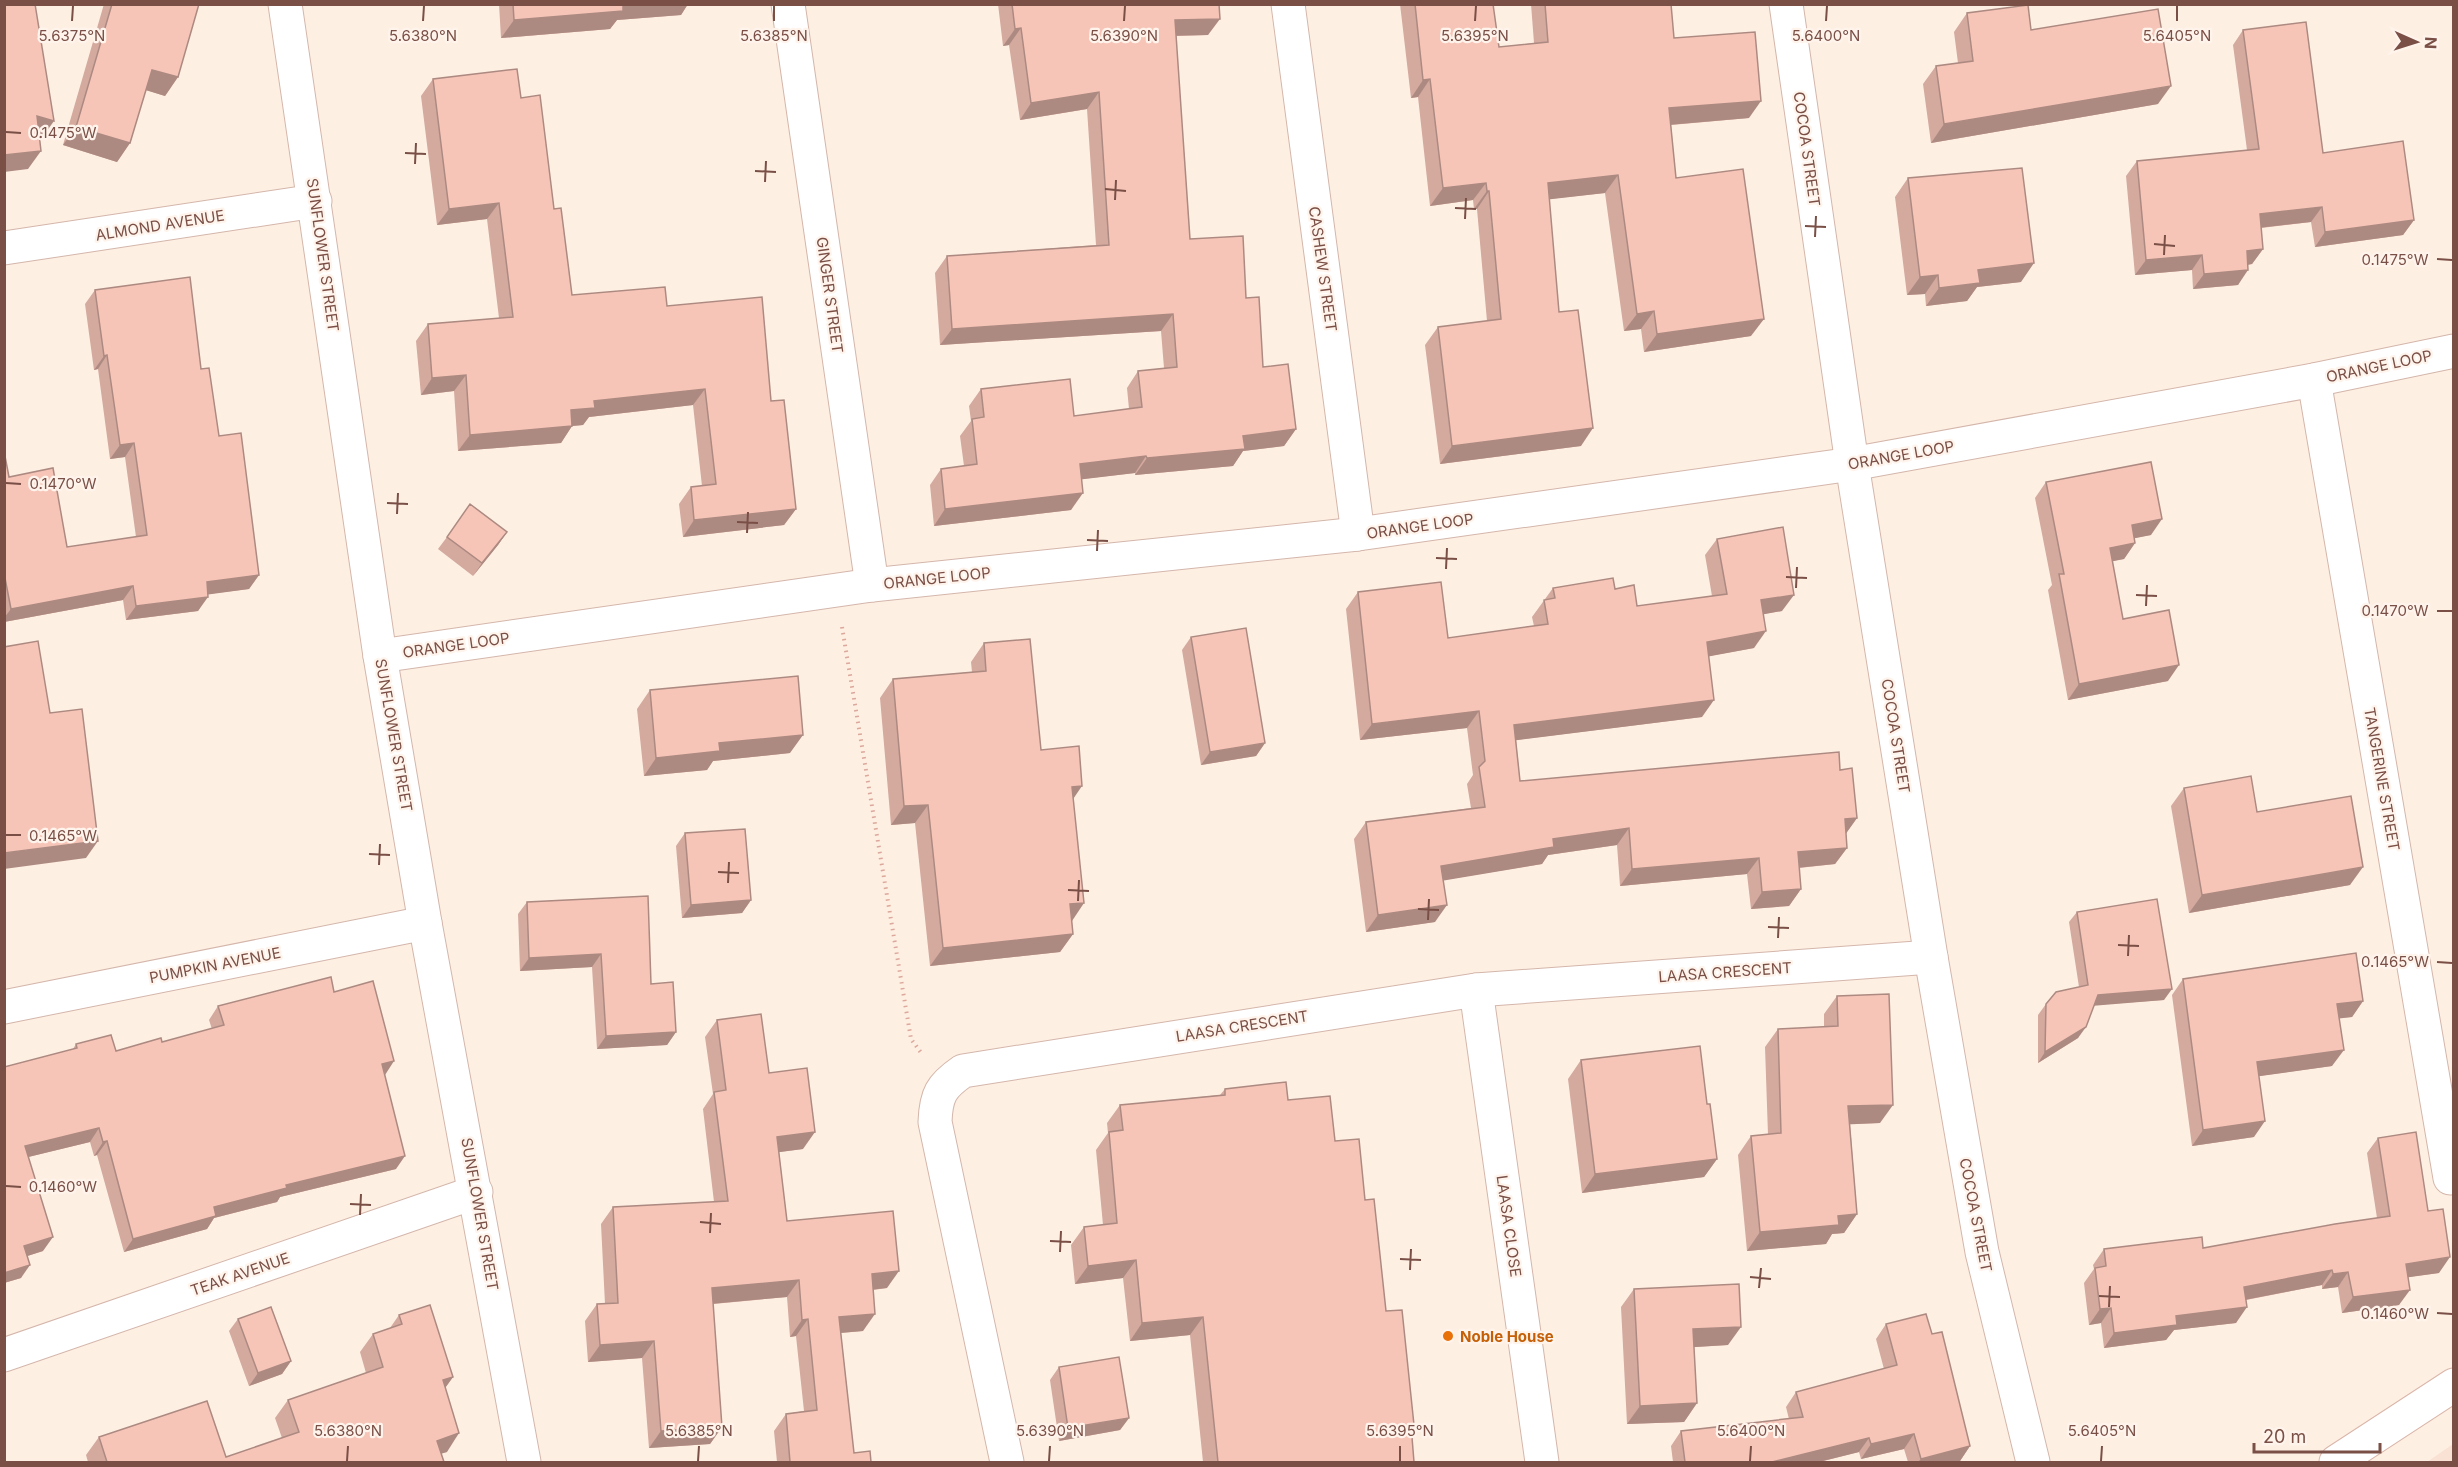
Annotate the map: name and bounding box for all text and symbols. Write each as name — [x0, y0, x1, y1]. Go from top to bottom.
north arrow — [2386, 12, 2446, 72]
text: 5.6375°N — [39, 26, 105, 45]
text: 5.6380°N — [389, 26, 457, 45]
text: 5.6385°N — [740, 26, 808, 45]
text: 5.6390°N — [1090, 26, 1158, 45]
text: 5.6395°N — [1441, 26, 1509, 45]
text: 5.6400°N — [1792, 26, 1860, 45]
text: 5.6405°N — [2143, 26, 2211, 45]
text: N — [2421, 36, 2441, 49]
street label: COCOA STREET — [1790, 90, 1824, 208]
text: 0.1475°W — [30, 123, 97, 142]
street label: SUNFLOWER STREET — [303, 177, 343, 333]
street label: ALMOND AVENUE — [94, 205, 226, 245]
street label: CASHEW STREET — [1305, 205, 1341, 333]
street label: GINGER STREET — [812, 236, 848, 354]
text: 0.1475°W — [2362, 250, 2429, 269]
street label: ORANGE LOOP — [2324, 346, 2434, 386]
street label: ORANGE LOOP — [1846, 436, 1956, 474]
text: 0.1470°W — [29, 474, 97, 493]
street label: ORANGE LOOP — [1365, 509, 1475, 543]
street label: ORANGE LOOP — [882, 563, 992, 593]
text: 0.1470°W — [2361, 601, 2429, 620]
street label: ORANGE LOOP — [401, 628, 511, 662]
street label: SUNFLOWER STREET — [371, 657, 417, 813]
street label: COCOA STREET — [1878, 677, 1914, 795]
street label: TANGERINE STREET — [2360, 706, 2404, 852]
text: 0.1465°W — [29, 826, 97, 845]
street label: PUMPKIN AVENUE — [148, 943, 282, 987]
text: 0.1465°W — [2361, 952, 2429, 971]
street label: LAASA CRESCENT — [1658, 958, 1792, 986]
street label: LAASA CRESCENT — [1174, 1006, 1310, 1046]
street label: SUNFLOWER STREET — [457, 1136, 503, 1292]
street label: COCOA STREET — [1956, 1156, 1996, 1274]
street label: LAASA CLOSE — [1492, 1174, 1526, 1278]
text: 0.1460°W — [29, 1177, 97, 1196]
street label: TEAK AVENUE — [188, 1248, 292, 1300]
text: 0.1460°W — [2361, 1304, 2429, 1323]
place label: Noble House — [1460, 1327, 1554, 1346]
marker: Noble House — [1441, 1329, 1455, 1343]
scale bar — [2254, 1416, 2380, 1454]
text: 5.6380°N — [314, 1421, 382, 1440]
text: 5.6385°N — [665, 1421, 733, 1440]
text: 5.6390°N — [1016, 1421, 1084, 1440]
text: 5.6395°N — [1366, 1421, 1434, 1440]
text: 5.6400°N — [1717, 1421, 1785, 1440]
text: 5.6405°N — [2068, 1421, 2136, 1440]
text: 20 m — [2263, 1426, 2306, 1447]

